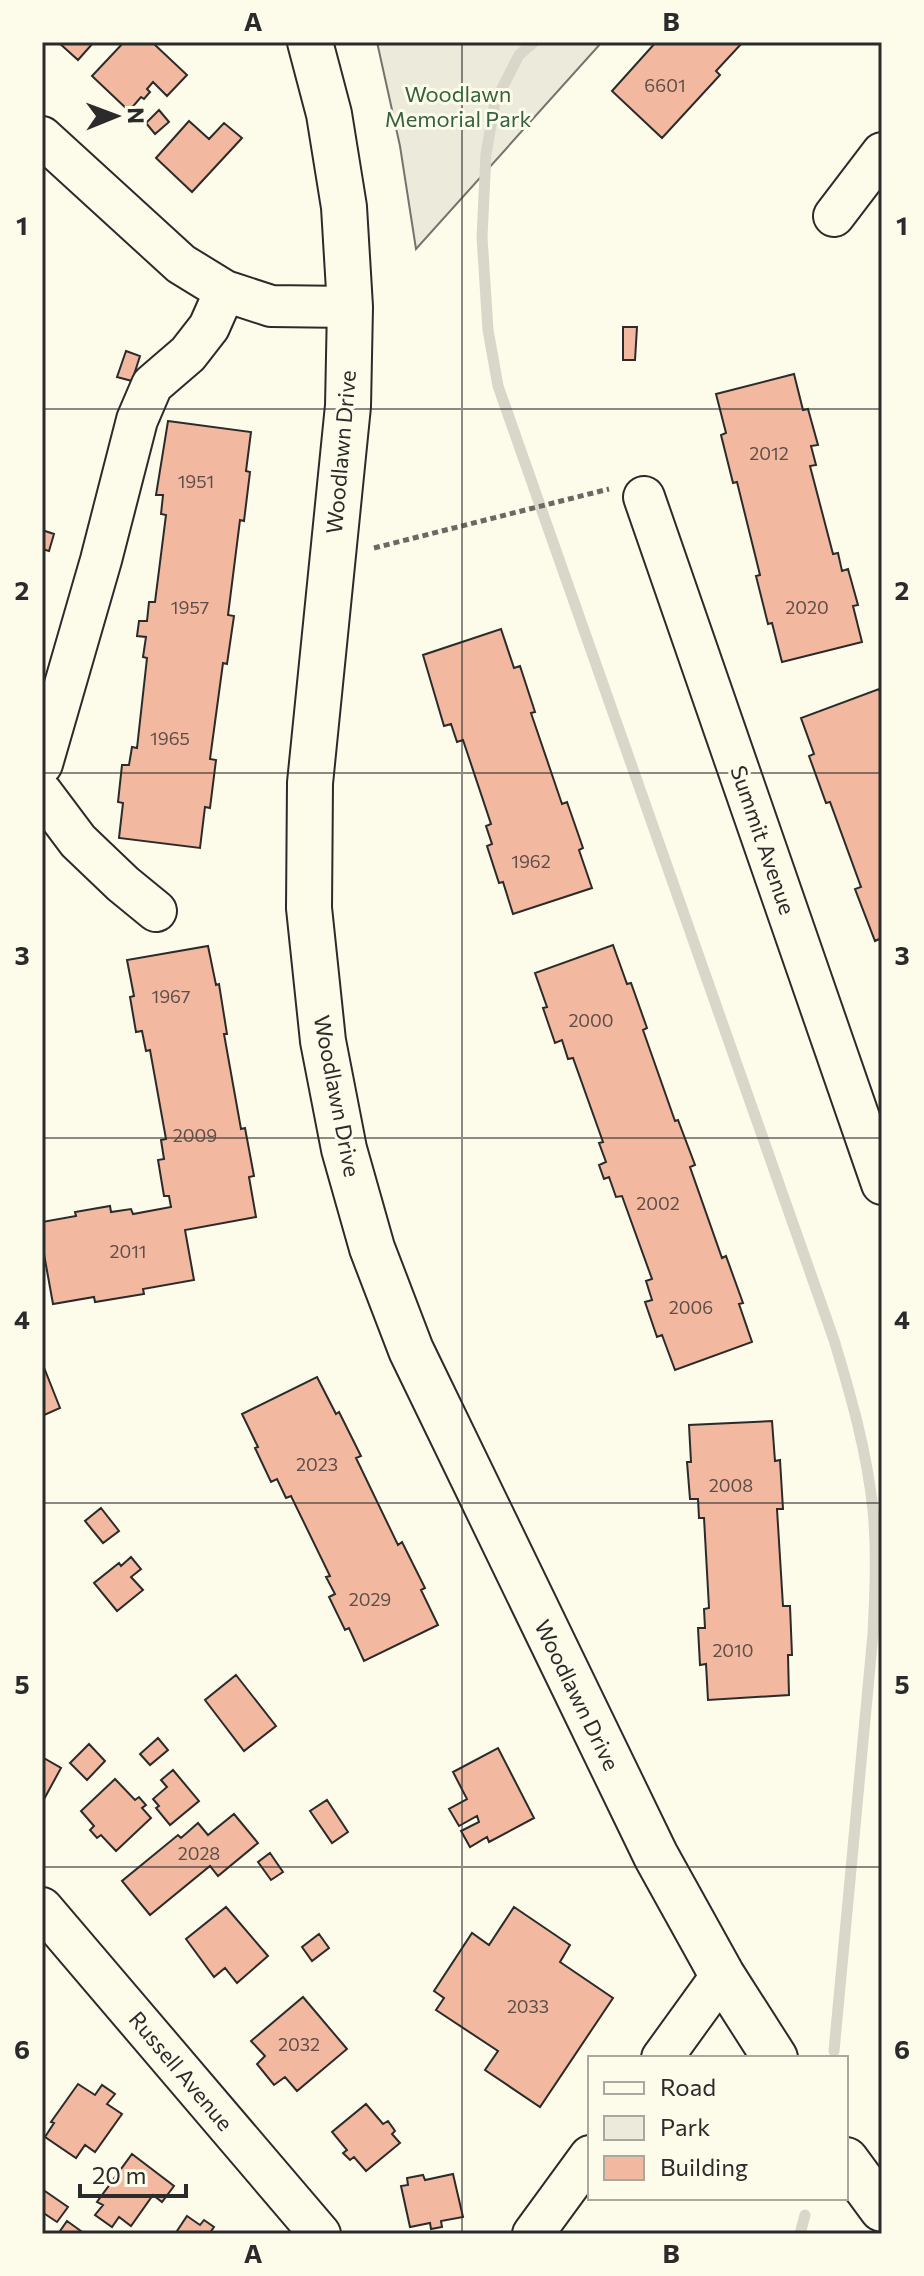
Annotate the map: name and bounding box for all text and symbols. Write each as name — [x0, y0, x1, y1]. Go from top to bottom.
text: A — [244, 5, 263, 36]
text: B — [662, 5, 680, 36]
house number: 6601 — [644, 74, 686, 96]
north arrow — [76, 76, 156, 156]
park label: Woodlawn Memorial Park — [385, 80, 531, 132]
text: N — [123, 107, 150, 124]
text: 1 — [16, 209, 28, 240]
text: 1 — [896, 209, 908, 240]
street label: Woodlawn Drive — [320, 369, 361, 535]
house number: 2012 — [749, 442, 789, 464]
house number: 1951 — [178, 470, 214, 492]
text: 2 — [15, 574, 29, 605]
text: 2 — [895, 574, 909, 605]
house number: 1957 — [171, 596, 209, 618]
house number: 2020 — [785, 596, 829, 618]
house number: 1965 — [150, 727, 190, 749]
street label: Summit Avenue — [725, 762, 802, 918]
house number: 1962 — [511, 850, 551, 872]
text: 3 — [14, 939, 30, 970]
text: 3 — [894, 939, 910, 970]
house number: 1967 — [152, 985, 190, 1007]
house number: 2000 — [568, 1009, 614, 1031]
street label: Woodlawn Drive — [309, 1013, 366, 1179]
house number: 2009 — [173, 1124, 217, 1146]
house number: 2002 — [636, 1192, 680, 1214]
house number: 2011 — [109, 1240, 147, 1262]
house number: 2006 — [669, 1296, 713, 1318]
text: 4 — [14, 1303, 30, 1334]
text: 4 — [894, 1303, 910, 1334]
house number: 2023 — [296, 1453, 338, 1475]
house number: 2008 — [709, 1474, 753, 1496]
house number: 2029 — [349, 1588, 391, 1610]
street label: Woodlawn Drive — [529, 1615, 626, 1775]
house number: 2010 — [712, 1639, 754, 1661]
text: 5 — [14, 1668, 30, 1699]
text: 5 — [894, 1668, 910, 1699]
house number: 2028 — [178, 1842, 220, 1864]
house number: 2033 — [507, 1995, 549, 2017]
street label: Russell Avenue — [124, 2006, 239, 2136]
text: 6 — [14, 2033, 30, 2064]
house number: 2032 — [278, 2033, 320, 2055]
text: 6 — [894, 2033, 910, 2064]
legend — [588, 2056, 848, 2200]
text: Road — [660, 2072, 716, 2101]
text: Park — [660, 2112, 710, 2141]
scale bar — [80, 2148, 186, 2198]
text: Building — [660, 2152, 748, 2181]
text: 20 m — [92, 2160, 146, 2189]
text: A — [244, 2237, 263, 2268]
text: B — [662, 2237, 680, 2268]

